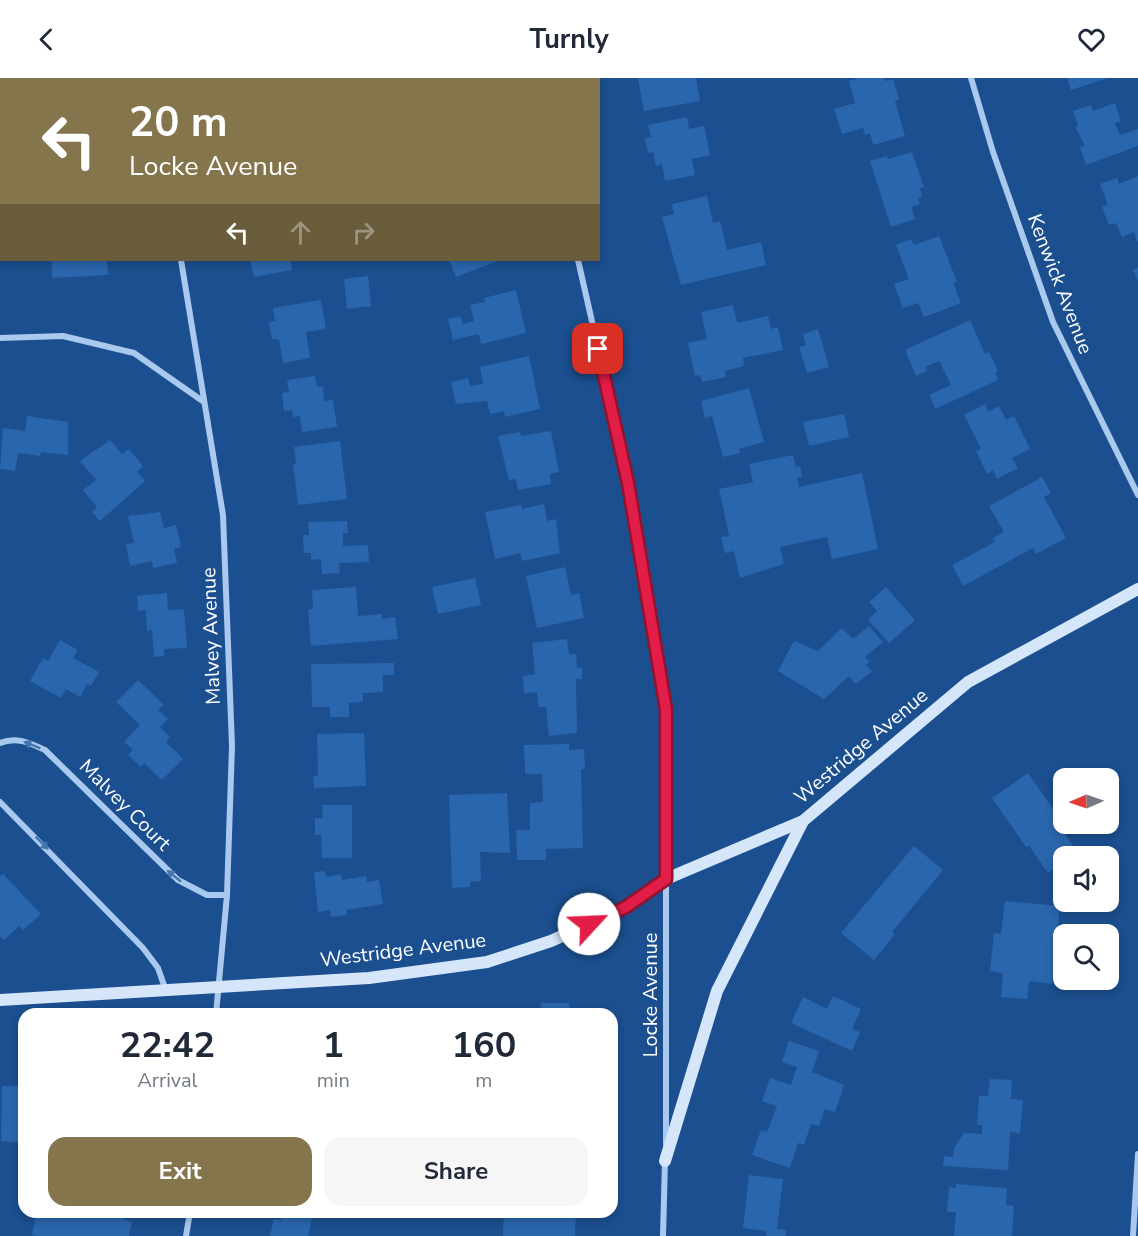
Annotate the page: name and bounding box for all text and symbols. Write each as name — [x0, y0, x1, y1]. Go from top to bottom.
text: Turnly — [529, 21, 609, 58]
icon: back — [30, 23, 63, 56]
icon: heart — [1075, 23, 1108, 56]
text: 20 m — [129, 94, 228, 151]
icon: left — [30, 102, 108, 180]
text: Locke Avenue — [129, 148, 297, 185]
street label: Kenwick Avenue — [1021, 210, 1099, 358]
icon: left — [221, 216, 254, 249]
icon: ahead — [284, 216, 317, 249]
icon: right — [347, 216, 380, 249]
pin — [572, 323, 623, 374]
icon: arrive — [581, 332, 614, 365]
street label: Malvey Avenue — [195, 567, 227, 705]
street label: Westridge Avenue — [788, 682, 934, 810]
one-way arrow — [22, 739, 40, 749]
street label: Malvey Court — [73, 753, 177, 857]
north arrow — [1053, 768, 1119, 834]
map controls — [1053, 768, 1119, 990]
one-way arrow — [34, 836, 49, 850]
button: sound — [1053, 846, 1119, 912]
one-way arrow — [166, 869, 182, 882]
position arrow — [557, 892, 621, 956]
button: search — [1053, 924, 1119, 990]
street label: Westridge Avenue — [318, 926, 488, 974]
street label: Locke Avenue — [637, 933, 664, 1057]
text: 22:42 — [120, 1021, 215, 1070]
text: 1 — [322, 1021, 344, 1070]
text: 160 — [451, 1021, 516, 1070]
text: Arrival — [137, 1067, 197, 1094]
text: min — [317, 1067, 350, 1094]
text: m — [475, 1067, 492, 1094]
button: Exit — [48, 1137, 312, 1206]
button: Share — [324, 1137, 588, 1206]

